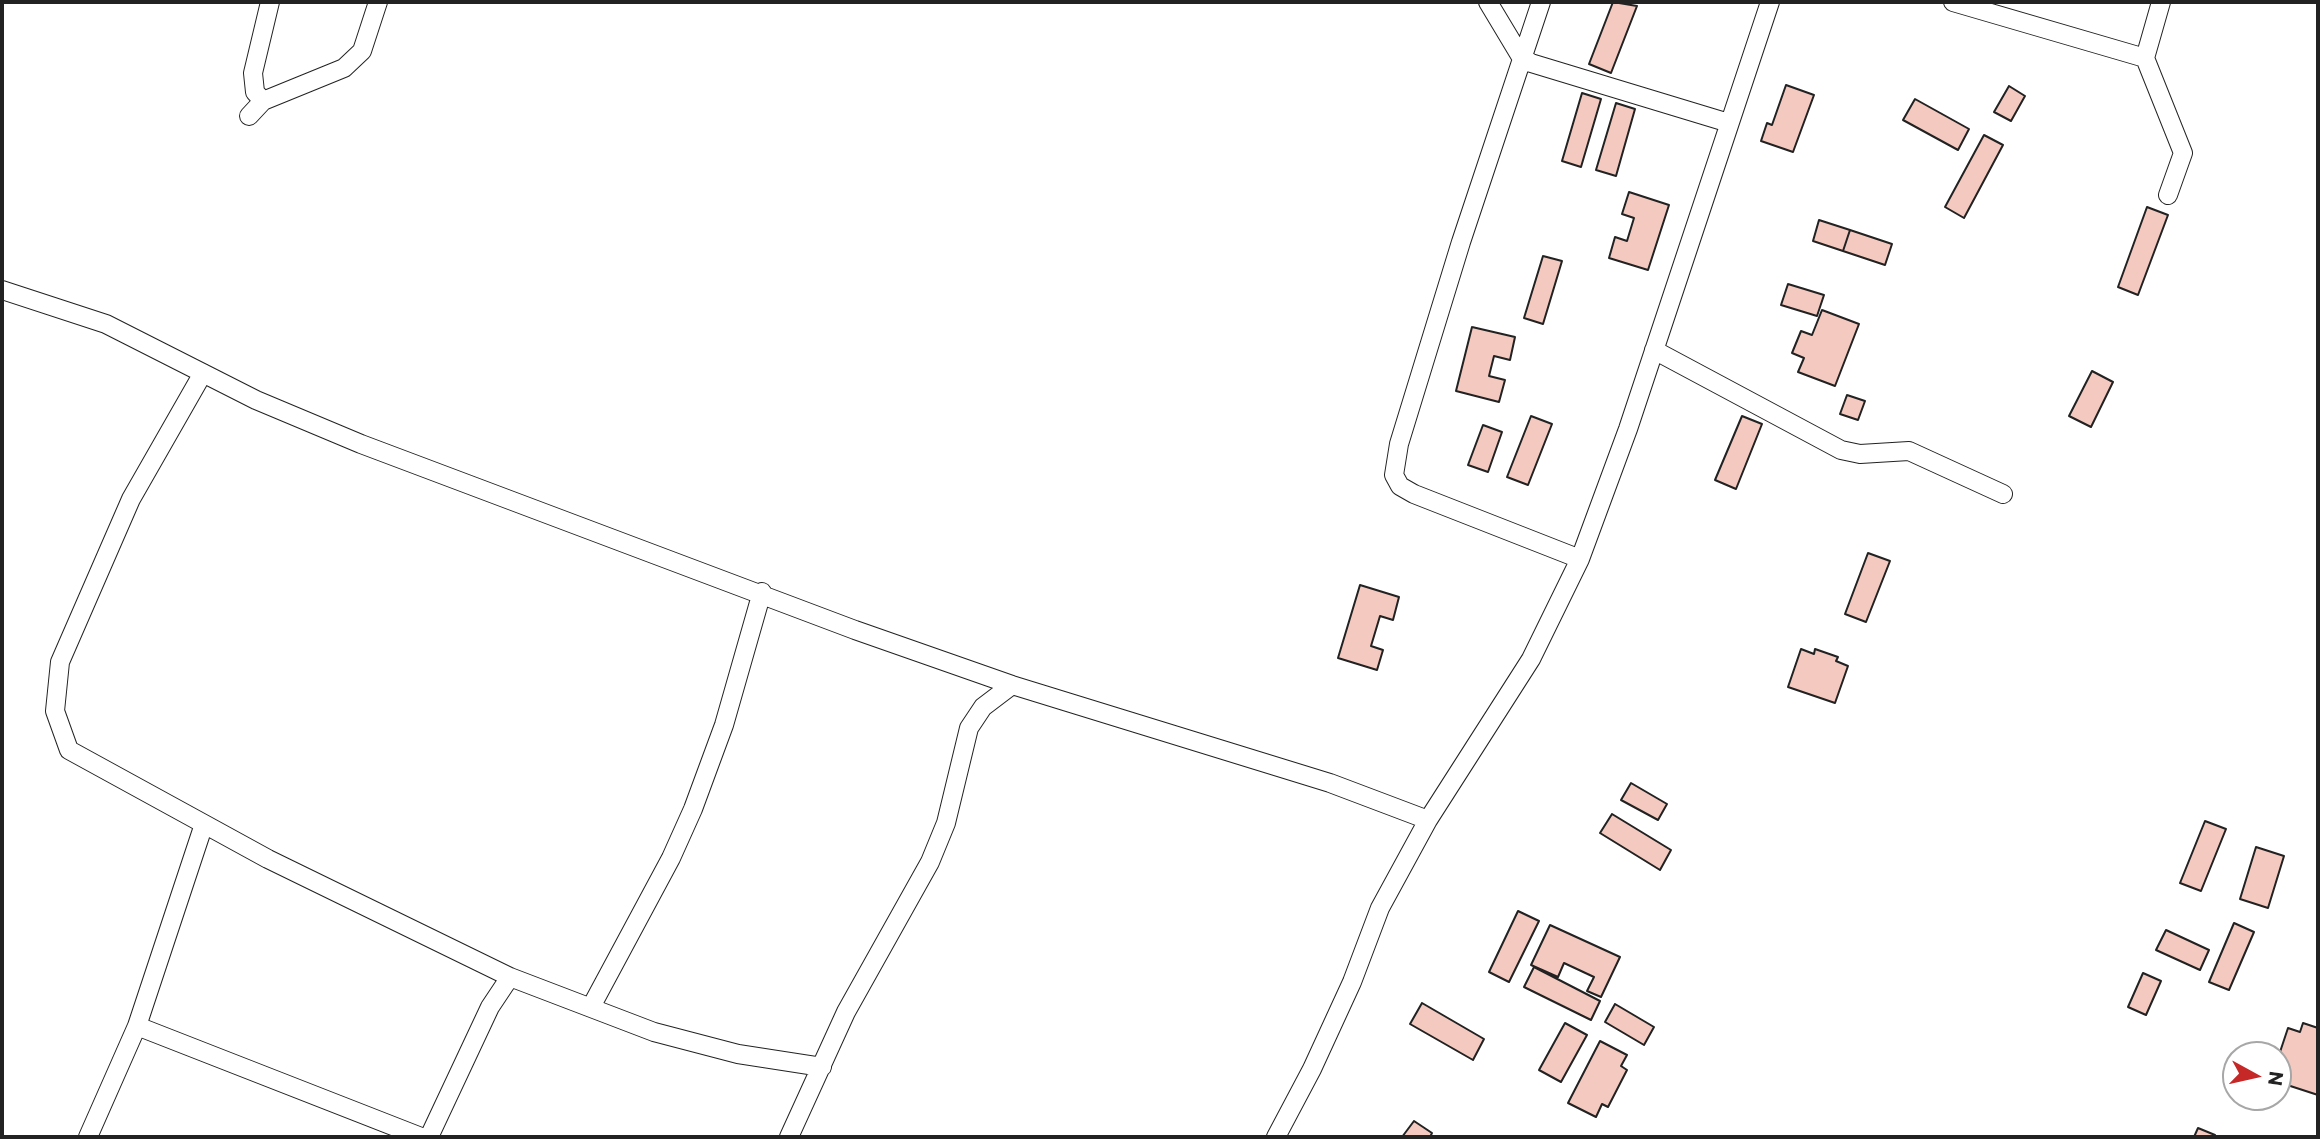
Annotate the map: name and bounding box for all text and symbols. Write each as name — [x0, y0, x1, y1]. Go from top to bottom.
north arrow — [2222, 1041, 2292, 1111]
text: N — [2264, 1070, 2289, 1087]

